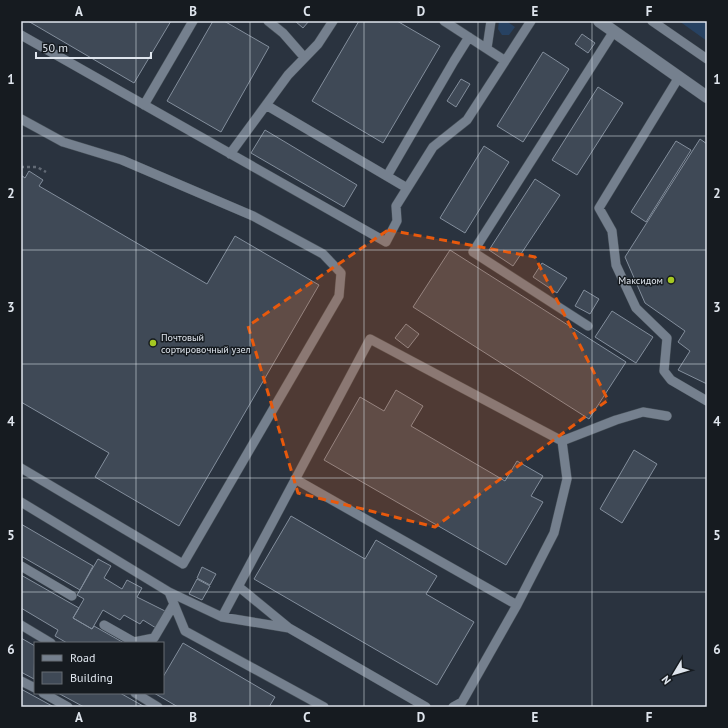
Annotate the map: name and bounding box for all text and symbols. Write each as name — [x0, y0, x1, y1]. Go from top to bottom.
text: A — [75, 3, 83, 20]
text: B — [189, 3, 197, 20]
text: C — [303, 3, 311, 20]
text: D — [417, 3, 425, 20]
text: E — [532, 3, 539, 20]
text: F — [646, 3, 653, 20]
scale bar — [36, 34, 151, 60]
text: 50 m — [42, 40, 68, 55]
text: 1 — [7, 71, 15, 88]
text: 1 — [713, 71, 721, 88]
text: 2 — [7, 185, 15, 202]
text: 2 — [713, 185, 721, 202]
place label: Максидом — [618, 274, 663, 287]
marker: Максидом — [666, 275, 676, 285]
text: 3 — [7, 299, 15, 316]
text: 3 — [713, 299, 721, 316]
place label: Почтовый сортировочный узел — [161, 331, 250, 356]
marker: Почтовый сортировочный узел — [148, 338, 158, 348]
text: 4 — [7, 413, 15, 430]
text: 4 — [713, 413, 721, 430]
text: 5 — [7, 527, 15, 544]
text: 5 — [713, 527, 721, 544]
text: 6 — [7, 641, 15, 658]
text: 6 — [713, 641, 721, 658]
legend — [34, 642, 164, 694]
text: Road — [70, 650, 95, 665]
north arrow — [654, 654, 694, 694]
text: Building — [70, 670, 113, 685]
text: N — [658, 673, 674, 687]
text: A — [75, 709, 83, 726]
text: B — [189, 709, 197, 726]
text: C — [303, 709, 311, 726]
text: D — [417, 709, 425, 726]
text: E — [532, 709, 539, 726]
text: F — [646, 709, 653, 726]

